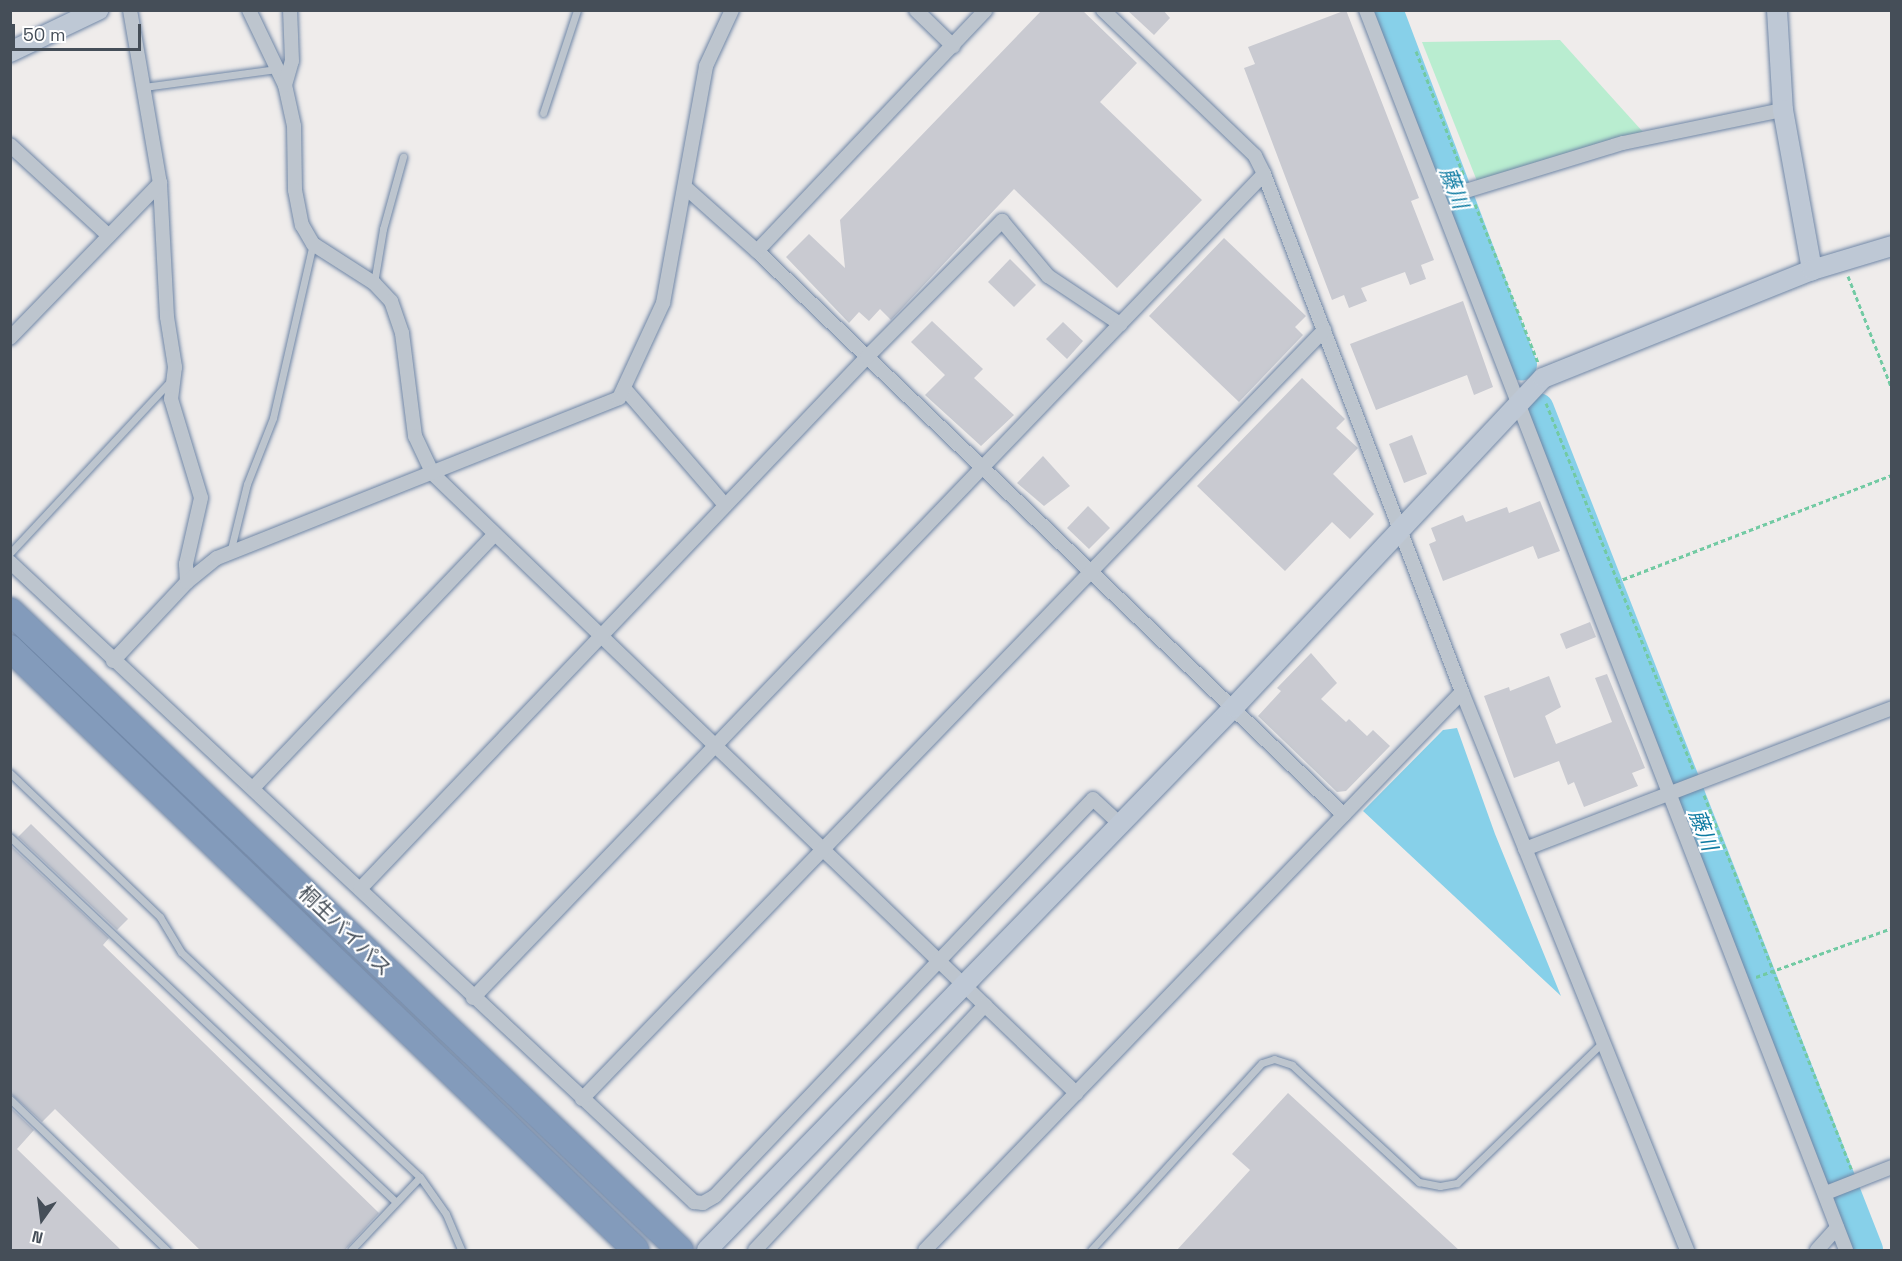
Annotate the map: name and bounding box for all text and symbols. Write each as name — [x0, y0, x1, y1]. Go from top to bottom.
scale bar — [15, 12, 144, 50]
text: 50 m — [23, 23, 65, 46]
water label: 藤川 — [1435, 164, 1473, 212]
water label: 藤川 — [1684, 806, 1722, 854]
street label: 桐生バイパス — [294, 881, 396, 981]
north arrow — [12, 1189, 72, 1249]
text: N — [30, 1225, 45, 1248]

